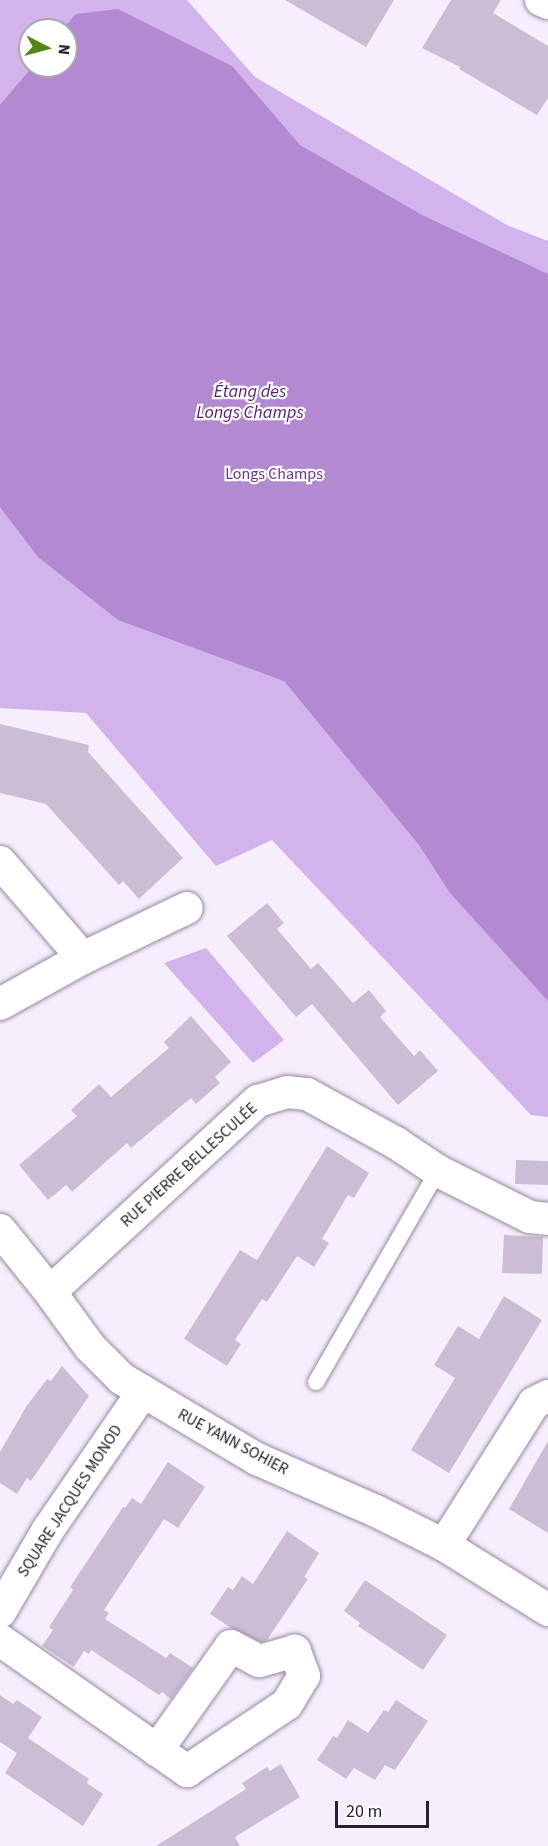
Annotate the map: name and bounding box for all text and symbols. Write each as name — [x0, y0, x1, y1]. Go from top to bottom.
north arrow — [18, 18, 78, 78]
text: N — [52, 43, 75, 56]
water label: Étang des Longs Champs — [196, 382, 304, 424]
park label: Longs Champs — [225, 464, 323, 484]
street label: RUE PIERRE BELLESCULÉE — [117, 1099, 261, 1231]
street label: RUE YANN SOHIER — [174, 1405, 292, 1479]
street label: SQUARE JACQUES MONOD — [14, 1421, 126, 1581]
scale bar — [338, 1789, 432, 1827]
text: 20 m — [346, 1799, 382, 1824]

